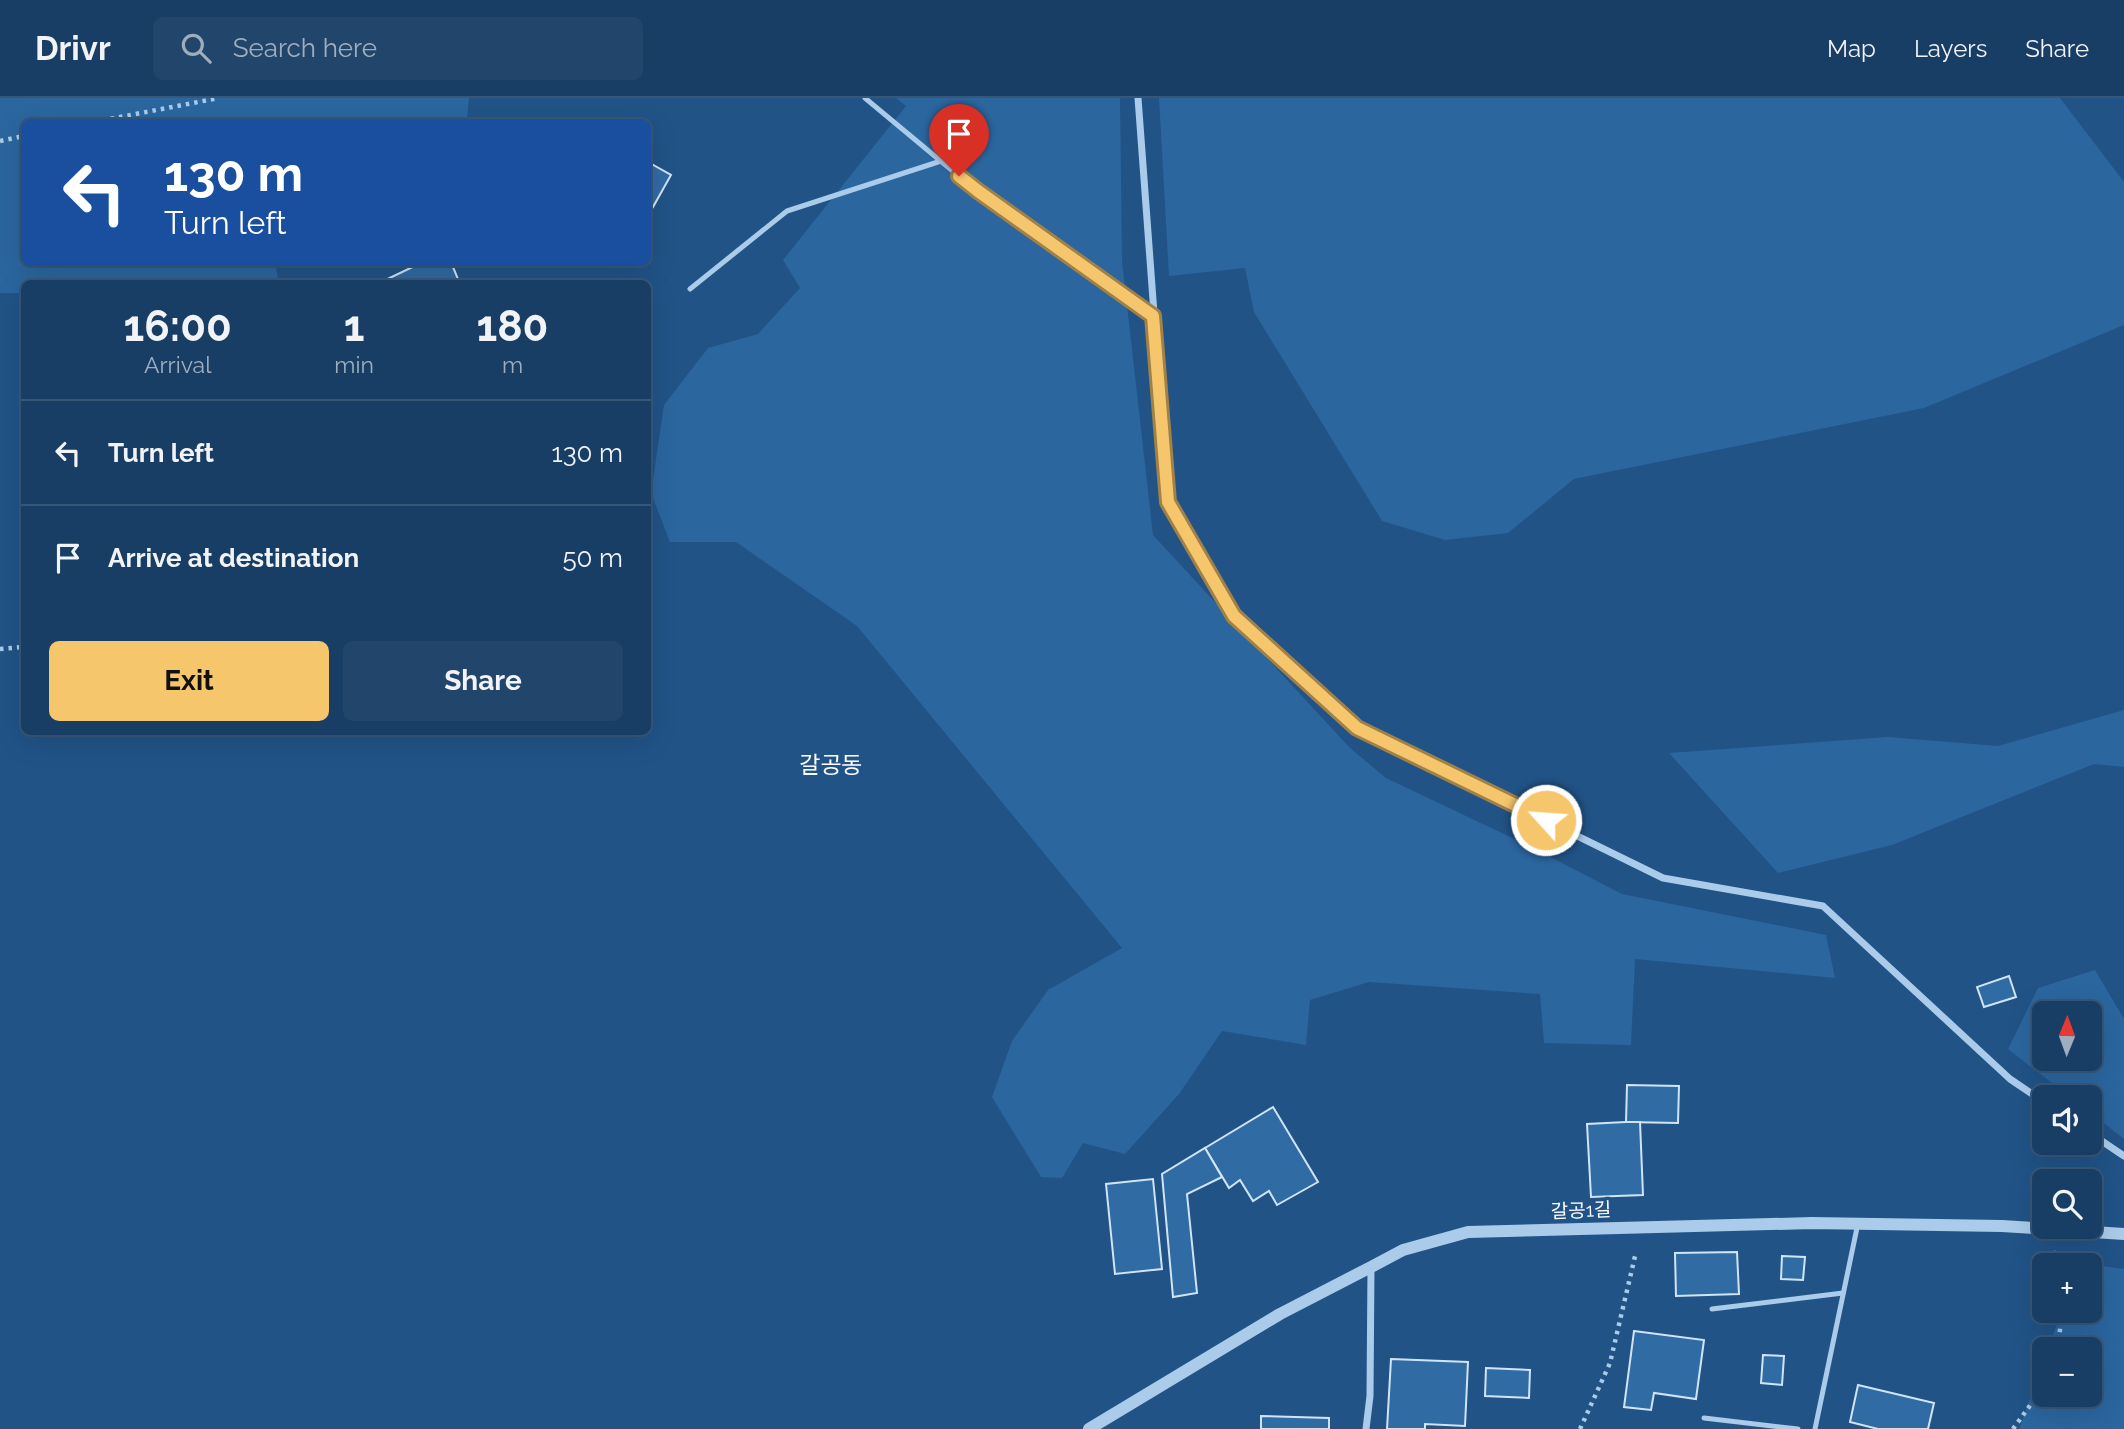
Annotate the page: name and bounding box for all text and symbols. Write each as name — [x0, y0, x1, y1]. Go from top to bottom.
search box — [153, 17, 643, 80]
text: Drivr — [35, 29, 111, 68]
icon: search — [177, 29, 215, 67]
text: Search here — [233, 33, 377, 63]
text: Map — [1827, 34, 1876, 63]
text: Layers — [1914, 34, 1987, 63]
text: Share — [2025, 34, 2089, 63]
pin — [929, 104, 989, 176]
icon: arrive — [940, 115, 978, 153]
text: 130 m — [164, 145, 303, 202]
icon: left — [49, 147, 140, 238]
text: Turn left — [164, 204, 286, 241]
text: 16:00 — [124, 302, 232, 351]
text: 1 — [344, 302, 365, 351]
text: 180 — [477, 302, 548, 351]
text: Arrival — [144, 351, 211, 378]
text: min — [334, 351, 374, 378]
text: m — [502, 351, 523, 378]
icon: left — [49, 434, 87, 472]
text: Turn left — [108, 438, 214, 468]
text: 130 m — [552, 438, 623, 468]
icon: arrive — [49, 539, 87, 577]
text: Arrive at destination — [108, 543, 359, 573]
text: 50 m — [562, 543, 623, 573]
button: Exit — [49, 641, 329, 721]
button: Share — [343, 641, 623, 721]
district label: 갈공동 — [799, 751, 863, 778]
position arrow — [1509, 783, 1583, 857]
north arrow — [2032, 1001, 2102, 1071]
map controls — [2032, 1001, 2102, 1407]
button: sound — [2032, 1085, 2102, 1155]
button: search — [2032, 1169, 2102, 1239]
street label: 갈공1길 — [1550, 1198, 1612, 1222]
button: + — [2032, 1253, 2102, 1323]
button: − — [2032, 1337, 2102, 1407]

